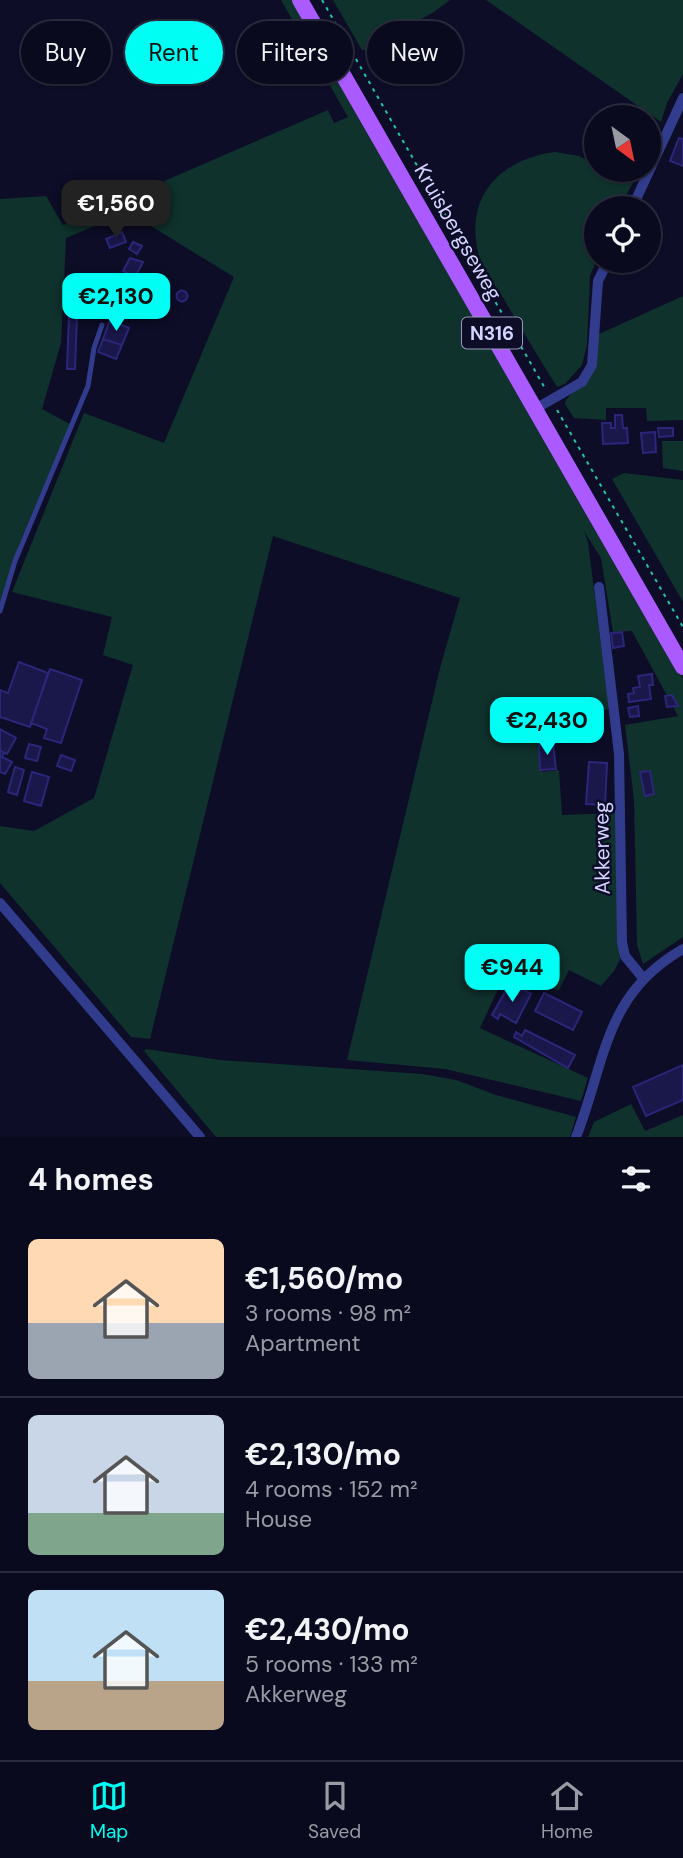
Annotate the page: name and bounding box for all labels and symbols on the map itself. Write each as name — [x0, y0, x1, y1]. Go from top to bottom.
north arrow — [584, 105, 662, 182]
street label: Kruisbergseweg — [408, 159, 509, 306]
pin: €1,560 — [59, 180, 173, 240]
pin: €2,130 — [59, 274, 173, 333]
road number: N316 — [462, 318, 522, 348]
pin: €2,430 — [490, 698, 604, 757]
street label: Akkerweg — [587, 801, 617, 895]
pin: €944 — [471, 944, 553, 1004]

